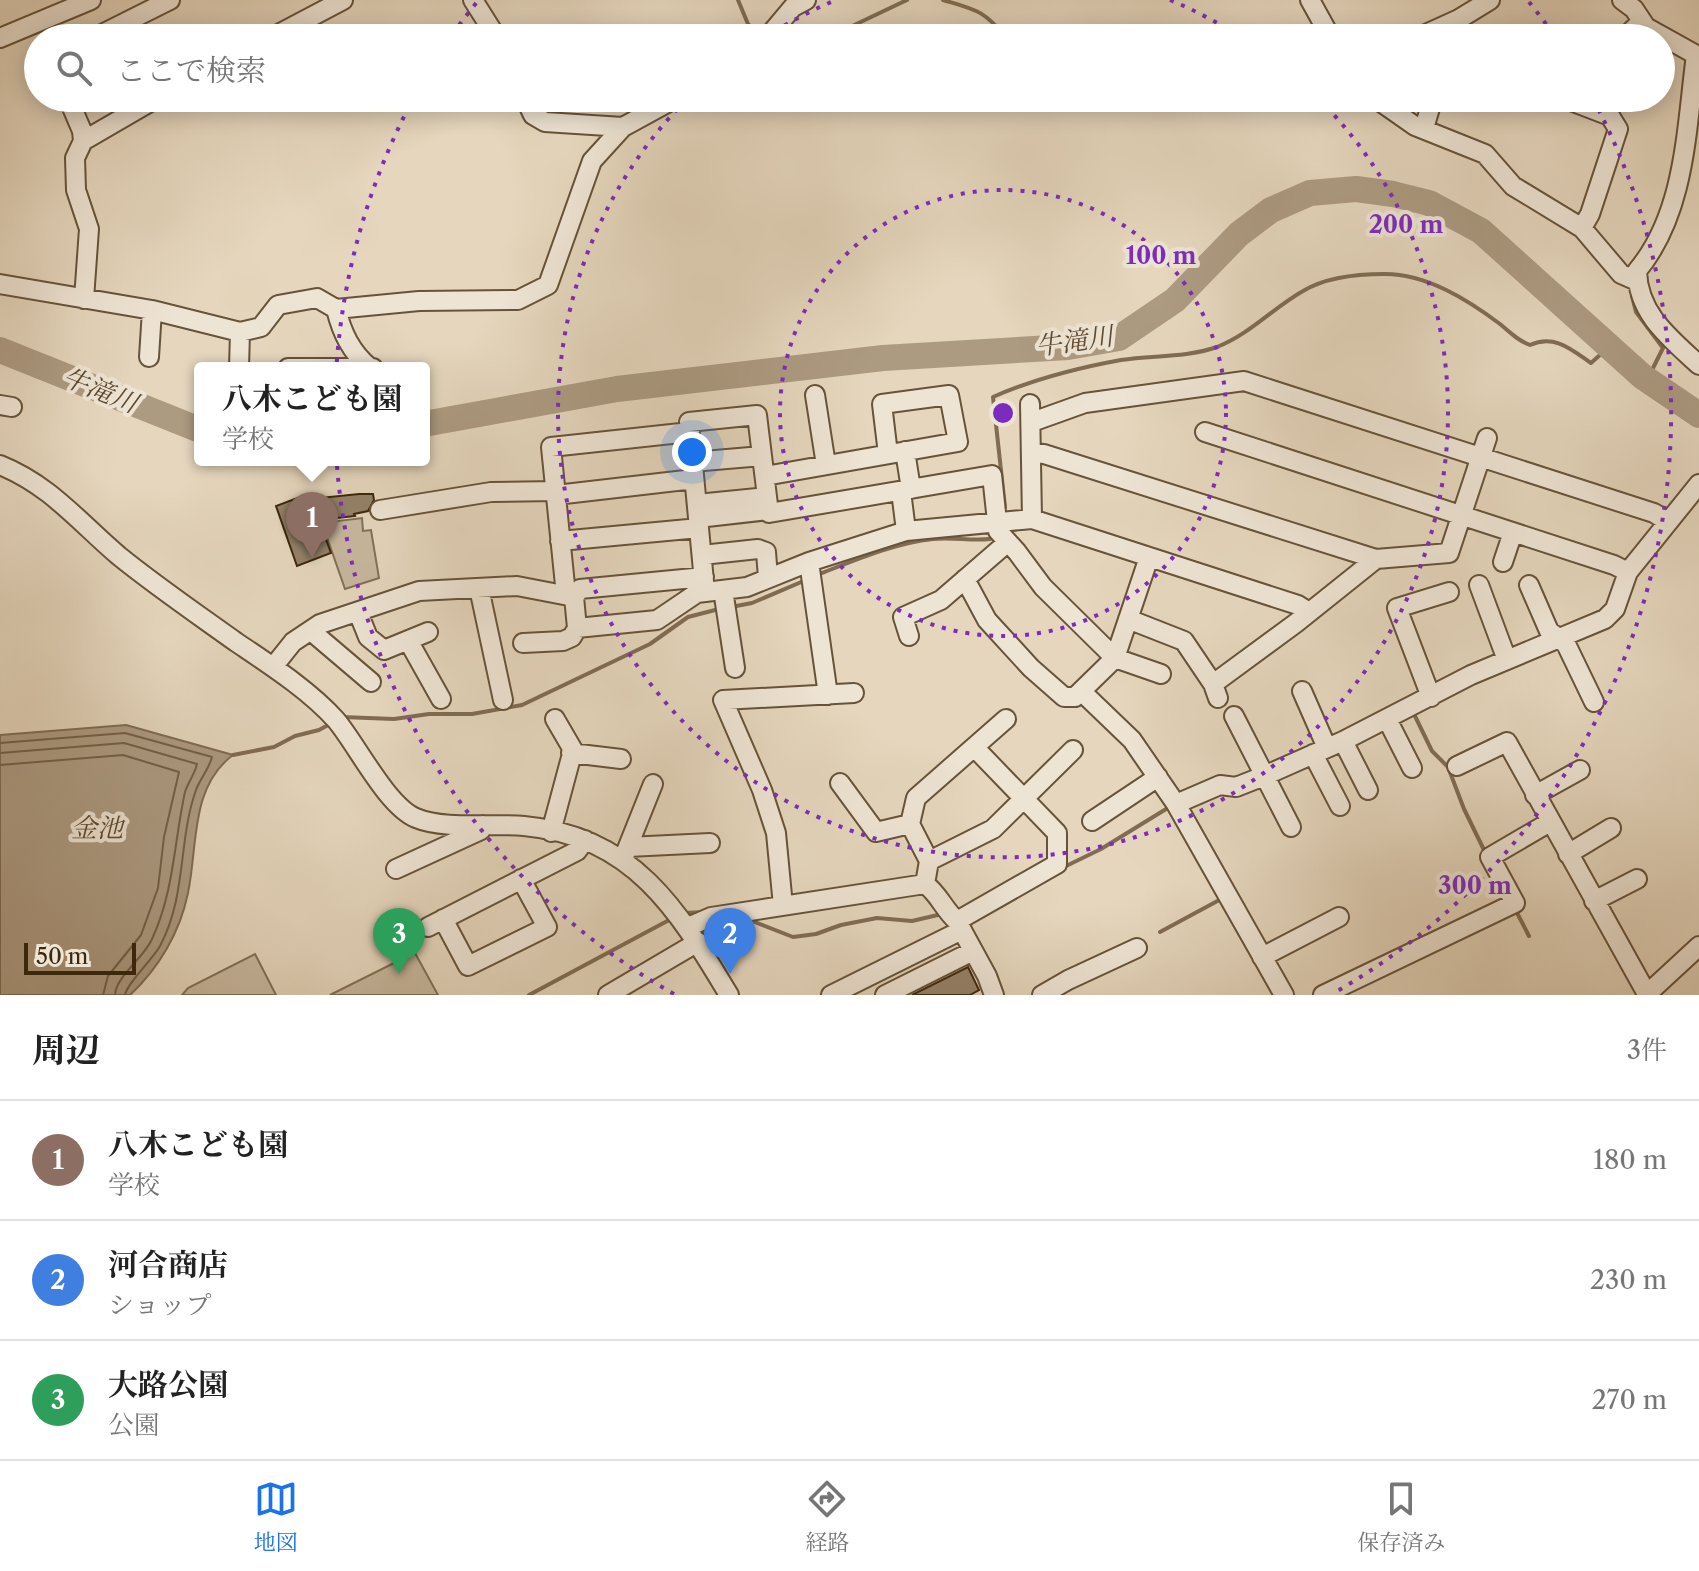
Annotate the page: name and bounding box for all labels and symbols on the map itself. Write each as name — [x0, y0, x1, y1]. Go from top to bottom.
text: 200 m — [1369, 210, 1443, 239]
text: 100 m — [1125, 241, 1197, 270]
water label: 牛滝川 — [1033, 319, 1118, 362]
water label: 牛滝川 — [58, 361, 145, 421]
centre of rings — [989, 399, 1017, 427]
your location — [672, 432, 712, 472]
pin: 1 — [286, 492, 338, 558]
water label: 金池 — [71, 812, 126, 844]
text: 300 m — [1438, 871, 1512, 900]
pin: 3 — [373, 908, 425, 974]
pin: 2 — [704, 908, 756, 974]
scale bar — [24, 939, 136, 975]

